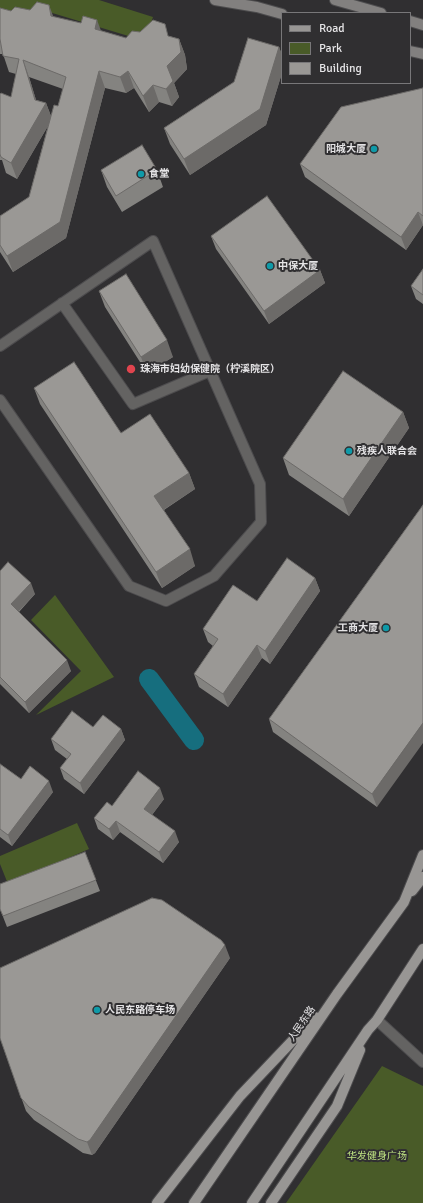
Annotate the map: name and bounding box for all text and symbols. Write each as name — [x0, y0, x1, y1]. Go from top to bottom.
legend — [281, 12, 411, 84]
text: Road — [319, 21, 345, 36]
text: Park — [319, 41, 342, 56]
text: Building — [319, 61, 362, 76]
place label: 阳城大厦 — [326, 143, 366, 155]
marker: 阳城大厦 — [369, 144, 379, 154]
place label: 食堂 — [149, 168, 169, 180]
marker: 食堂 — [136, 169, 146, 179]
place label: 中保大厦 — [278, 260, 318, 272]
marker: 中保大厦 — [265, 261, 275, 271]
marker: 珠海市妇幼保健院（柠溪院区） — [125, 363, 137, 375]
place label: 珠海市妇幼保健院（柠溪院区） — [140, 363, 280, 375]
place label: 残疾人联合会 — [357, 445, 417, 457]
marker: 残疾人联合会 — [344, 446, 354, 456]
place label: 工商大厦 — [338, 622, 378, 634]
marker: 工商大厦 — [381, 623, 391, 633]
place label: 人民东路停车场 — [105, 1004, 175, 1016]
street label: 人民东路 — [286, 1004, 318, 1044]
marker: 人民东路停车场 — [92, 1005, 102, 1015]
park label: 华发健身广场 — [347, 1150, 407, 1162]

